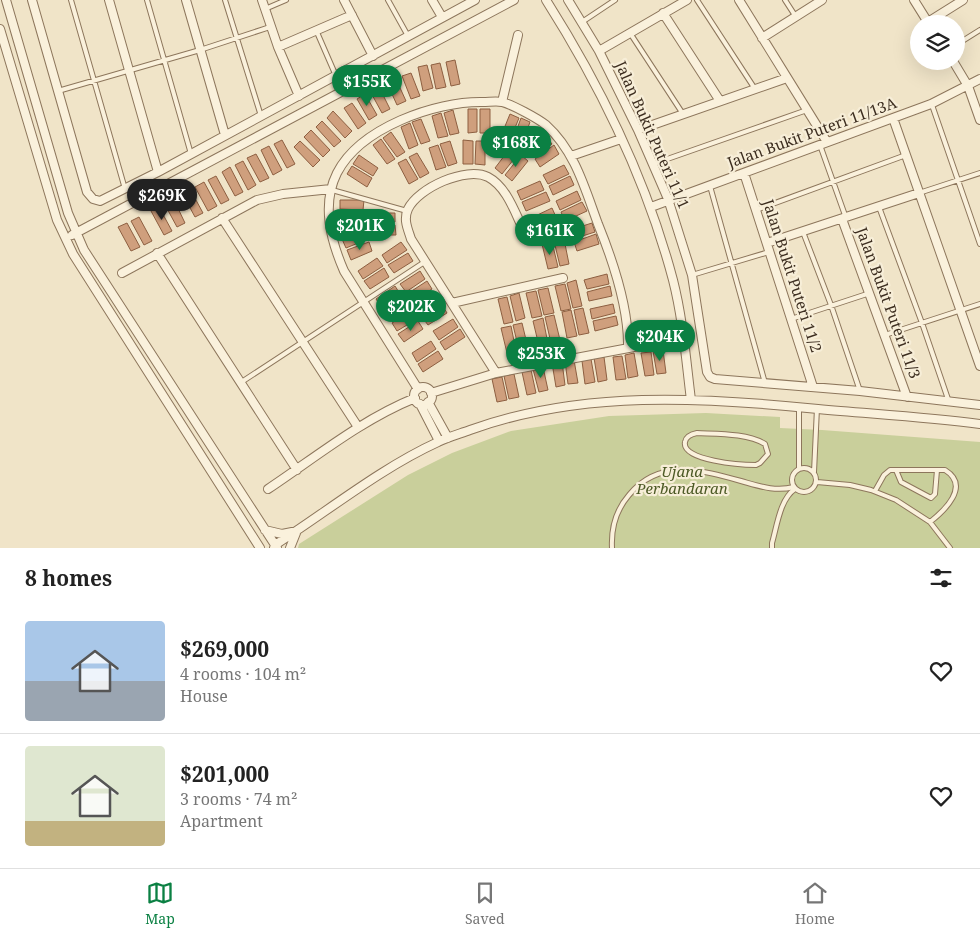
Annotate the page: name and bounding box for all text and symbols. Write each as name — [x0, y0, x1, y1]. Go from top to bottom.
map controls — [910, 15, 965, 70]
button: layers — [910, 15, 965, 70]
street label: Jalan Bukit Puteri 11/1 — [611, 57, 695, 212]
pin: $155K — [332, 64, 402, 107]
text: $155K — [343, 70, 391, 92]
street label: Jalan Bukit Puteri 11/13A — [723, 92, 899, 172]
pin: $168K — [481, 126, 551, 168]
text: $168K — [492, 131, 540, 153]
pin: $269K — [127, 178, 197, 221]
text: $269K — [138, 184, 186, 206]
street label: Jalan Bukit Puteri 11/2 — [758, 196, 827, 355]
pin: $201K — [325, 208, 395, 251]
text: $201K — [336, 214, 384, 236]
pin: $161K — [515, 214, 585, 256]
text: $161K — [526, 219, 574, 241]
street label: Jalan Bukit Puteri 11/3 — [852, 223, 926, 381]
pin: $202K — [376, 290, 446, 332]
text: $202K — [387, 295, 435, 317]
pin: $204K — [625, 320, 695, 362]
text: $204K — [636, 325, 684, 347]
pin: $253K — [506, 336, 576, 379]
text: $253K — [517, 342, 565, 364]
park label: Ujana Perbandaran — [635, 461, 728, 498]
text: 8 homes — [25, 564, 112, 592]
icon: filters — [927, 564, 955, 592]
text: $269,000 — [180, 635, 269, 663]
icon: home — [65, 641, 125, 701]
icon: heart — [927, 657, 955, 685]
text: 4 rooms · 104 m² — [180, 663, 306, 685]
text: House — [180, 685, 228, 707]
text: $201,000 — [180, 760, 269, 788]
icon: home — [65, 766, 125, 826]
icon: heart — [927, 782, 955, 810]
text: 3 rooms · 74 m² — [180, 788, 297, 810]
text: Apartment — [180, 810, 263, 832]
tab: Map — [145, 879, 175, 928]
tab: Saved — [465, 879, 505, 928]
tab: Home — [795, 879, 835, 928]

